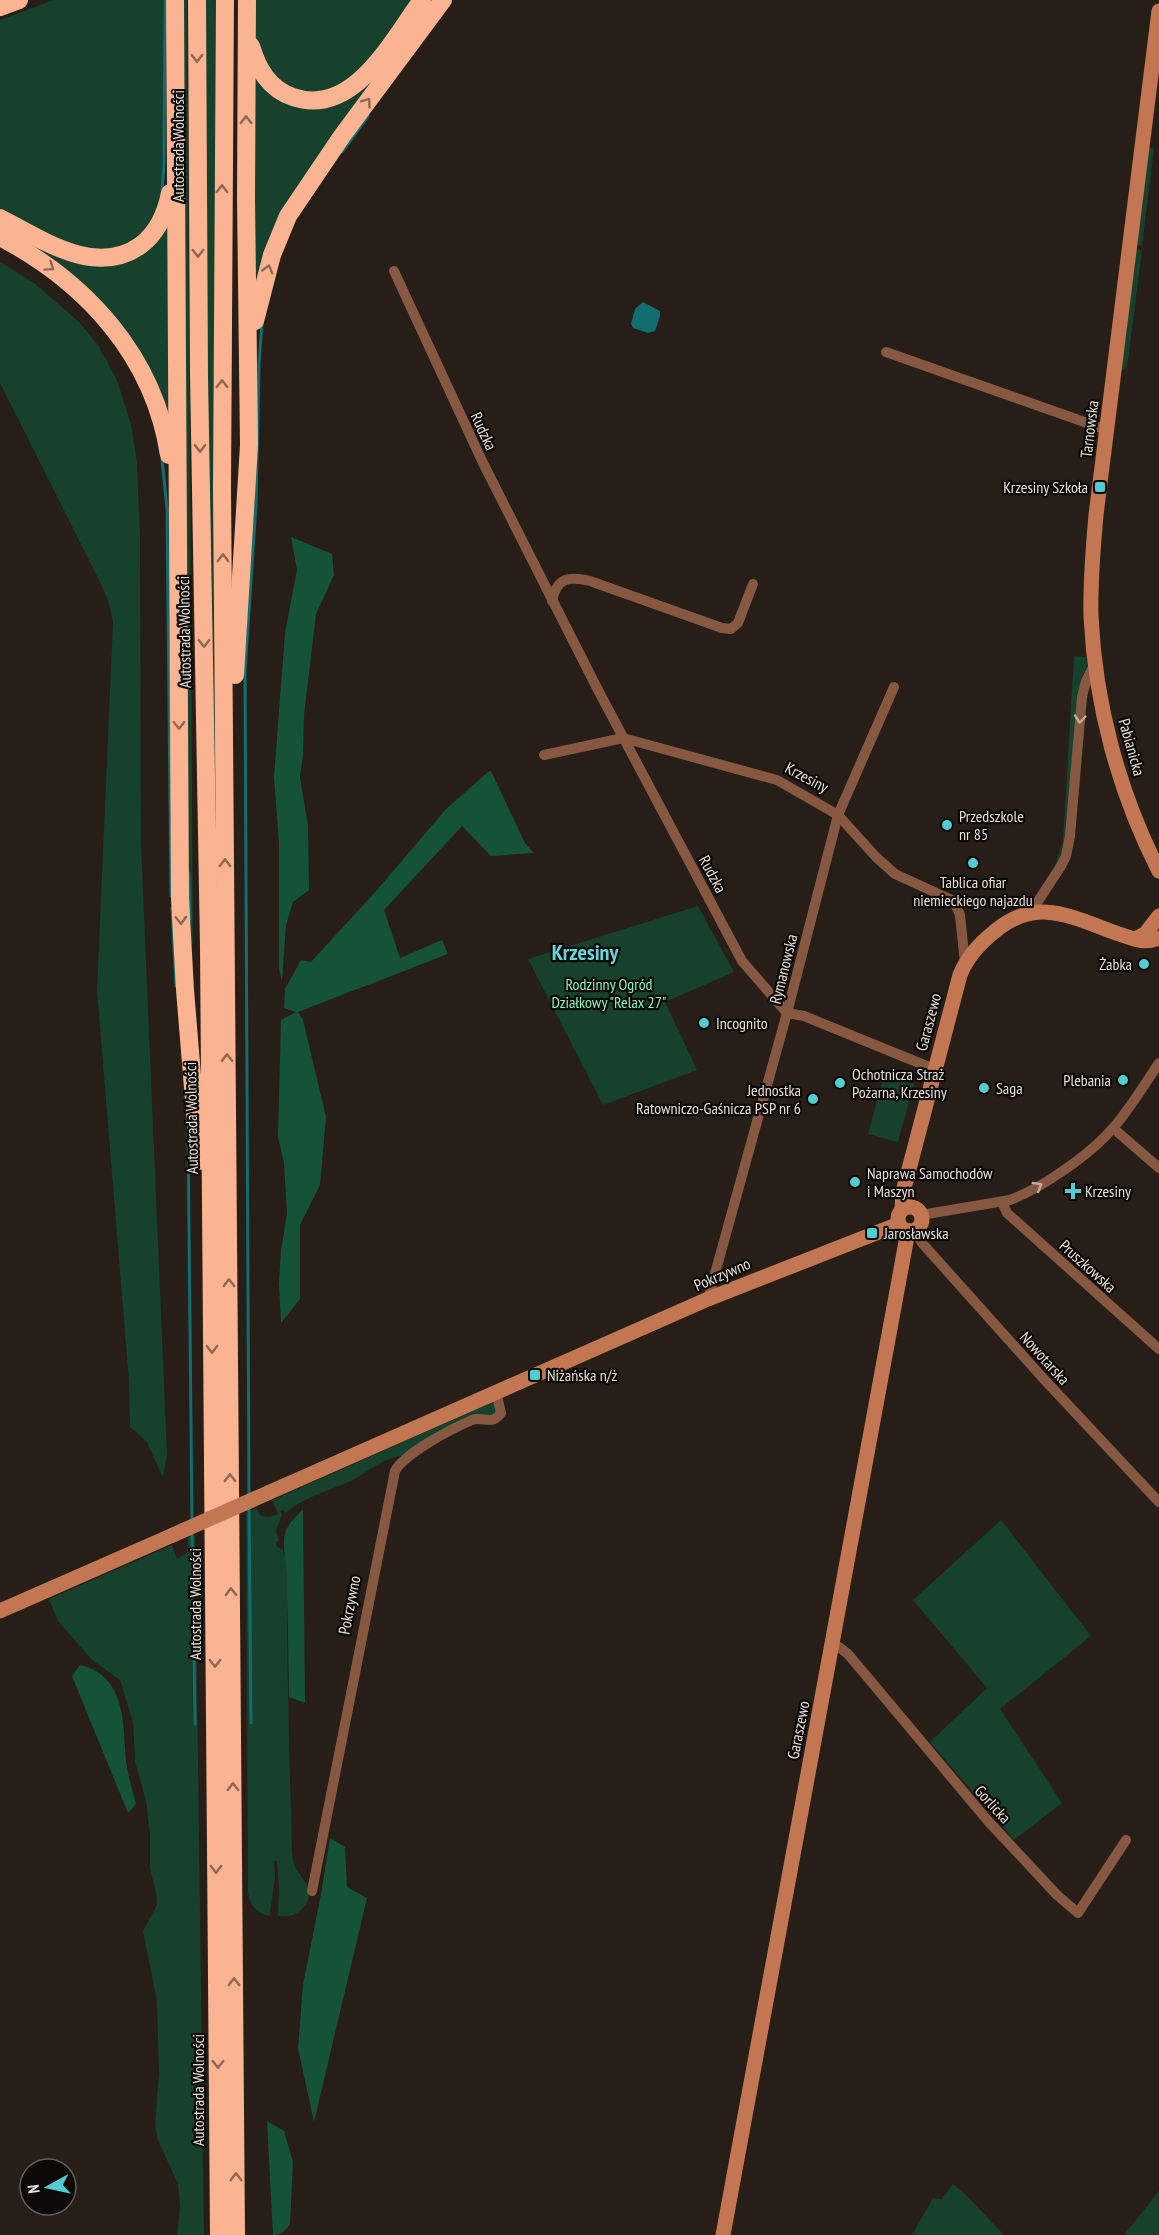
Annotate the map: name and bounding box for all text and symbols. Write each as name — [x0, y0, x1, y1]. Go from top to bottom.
one-way arrow — [191, 54, 203, 63]
street label: Autostrada Wolności — [168, 90, 188, 202]
one-way arrow — [360, 98, 371, 109]
one-way arrow — [240, 115, 252, 124]
one-way arrow — [216, 184, 228, 193]
one-way arrow — [192, 249, 204, 258]
one-way arrow — [43, 260, 54, 271]
one-way arrow — [261, 264, 273, 275]
one-way arrow — [216, 379, 228, 388]
street label: Tarnowska — [1076, 399, 1102, 459]
street label: Rudzka — [467, 409, 501, 453]
one-way arrow — [194, 444, 206, 453]
place label: Krzesiny Szkoła — [1003, 477, 1088, 497]
marker: Krzesiny Szkoła — [1093, 480, 1107, 494]
one-way arrow — [217, 554, 229, 563]
street label: Autostrada Wolności — [173, 576, 195, 688]
one-way arrow — [197, 639, 210, 648]
one-way arrow — [1074, 714, 1087, 723]
street label: Pabianicka — [1114, 716, 1150, 778]
one-way arrow — [173, 720, 185, 729]
street label: Krzesiny — [782, 757, 832, 797]
place label: Przedszkole nr 85 — [959, 806, 1024, 844]
marker: Przedszkole nr 85 — [940, 818, 954, 832]
street label: Rudzka — [695, 852, 731, 896]
marker: Tablica ofiar niemieckiego najazdu — [966, 856, 980, 870]
one-way arrow — [219, 859, 231, 868]
place label: Tablica ofiar niemieckiego najazdu — [913, 872, 1033, 910]
one-way arrow — [175, 915, 188, 924]
street label: Rymanowska — [765, 932, 801, 1006]
district label: Krzesiny — [552, 938, 619, 966]
place label: Żabka — [1099, 954, 1132, 974]
marker: Żabka — [1137, 957, 1151, 971]
park label: Rodzinny Ogród Działkowy "Relax 27" — [552, 974, 666, 1012]
street label: Garaszewo — [911, 991, 945, 1053]
place label: Incognito — [716, 1013, 768, 1033]
marker: Incognito — [697, 1016, 711, 1030]
one-way arrow — [220, 1054, 233, 1063]
street label: Autostrada Wolności — [180, 1062, 202, 1174]
place label: Ochotnicza Straż Pożarna, Krzesiny — [852, 1064, 947, 1102]
place label: Plebania — [1063, 1070, 1111, 1090]
marker: Plebania — [1116, 1073, 1130, 1087]
marker: Ochotnicza Straż Pożarna, Krzesiny — [833, 1076, 847, 1090]
place label: Saga — [996, 1078, 1023, 1098]
place label: Jednostka Ratowniczo-Gaśnicza PSP nr 6 — [636, 1080, 801, 1118]
marker: Saga — [977, 1081, 991, 1095]
marker: Jednostka Ratowniczo-Gaśnicza PSP nr 6 — [806, 1092, 820, 1106]
place label: Naprawa Samochodów i Maszyn — [867, 1163, 993, 1201]
marker: Naprawa Samochodów i Maszyn — [848, 1175, 862, 1189]
place label: Krzesiny — [1085, 1181, 1131, 1201]
one-way arrow — [1032, 1182, 1042, 1194]
marker: Krzesiny — [1066, 1184, 1080, 1198]
place label: Jarosławska — [883, 1223, 949, 1243]
marker: Jarosławska — [865, 1226, 879, 1240]
street label: Pruszkowska — [1055, 1235, 1121, 1297]
street label: Pokrzywno — [691, 1253, 753, 1295]
one-way arrow — [223, 1279, 235, 1288]
street label: Nowotarska — [1016, 1327, 1074, 1389]
one-way arrow — [206, 1344, 218, 1353]
place label: Niżańska n/ż — [547, 1365, 617, 1385]
marker: Niżańska n/ż — [528, 1368, 542, 1382]
one-way arrow — [224, 1474, 236, 1483]
street label: Autostrada Wolności — [185, 1548, 205, 1660]
street label: Pokrzywno — [334, 1574, 365, 1636]
one-way arrow — [225, 1587, 237, 1596]
one-way arrow — [209, 1659, 221, 1668]
street label: Garaszewo — [783, 1699, 813, 1761]
street label: Gorlicka — [971, 1781, 1015, 1827]
one-way arrow — [227, 1782, 239, 1791]
one-way arrow — [210, 1865, 222, 1874]
one-way arrow — [228, 1977, 240, 1986]
street label: Autostrada Wolności — [188, 2034, 208, 2146]
one-way arrow — [212, 2060, 224, 2069]
north arrow — [18, 2157, 78, 2217]
one-way arrow — [230, 2172, 242, 2181]
text: N — [23, 2183, 44, 2195]

